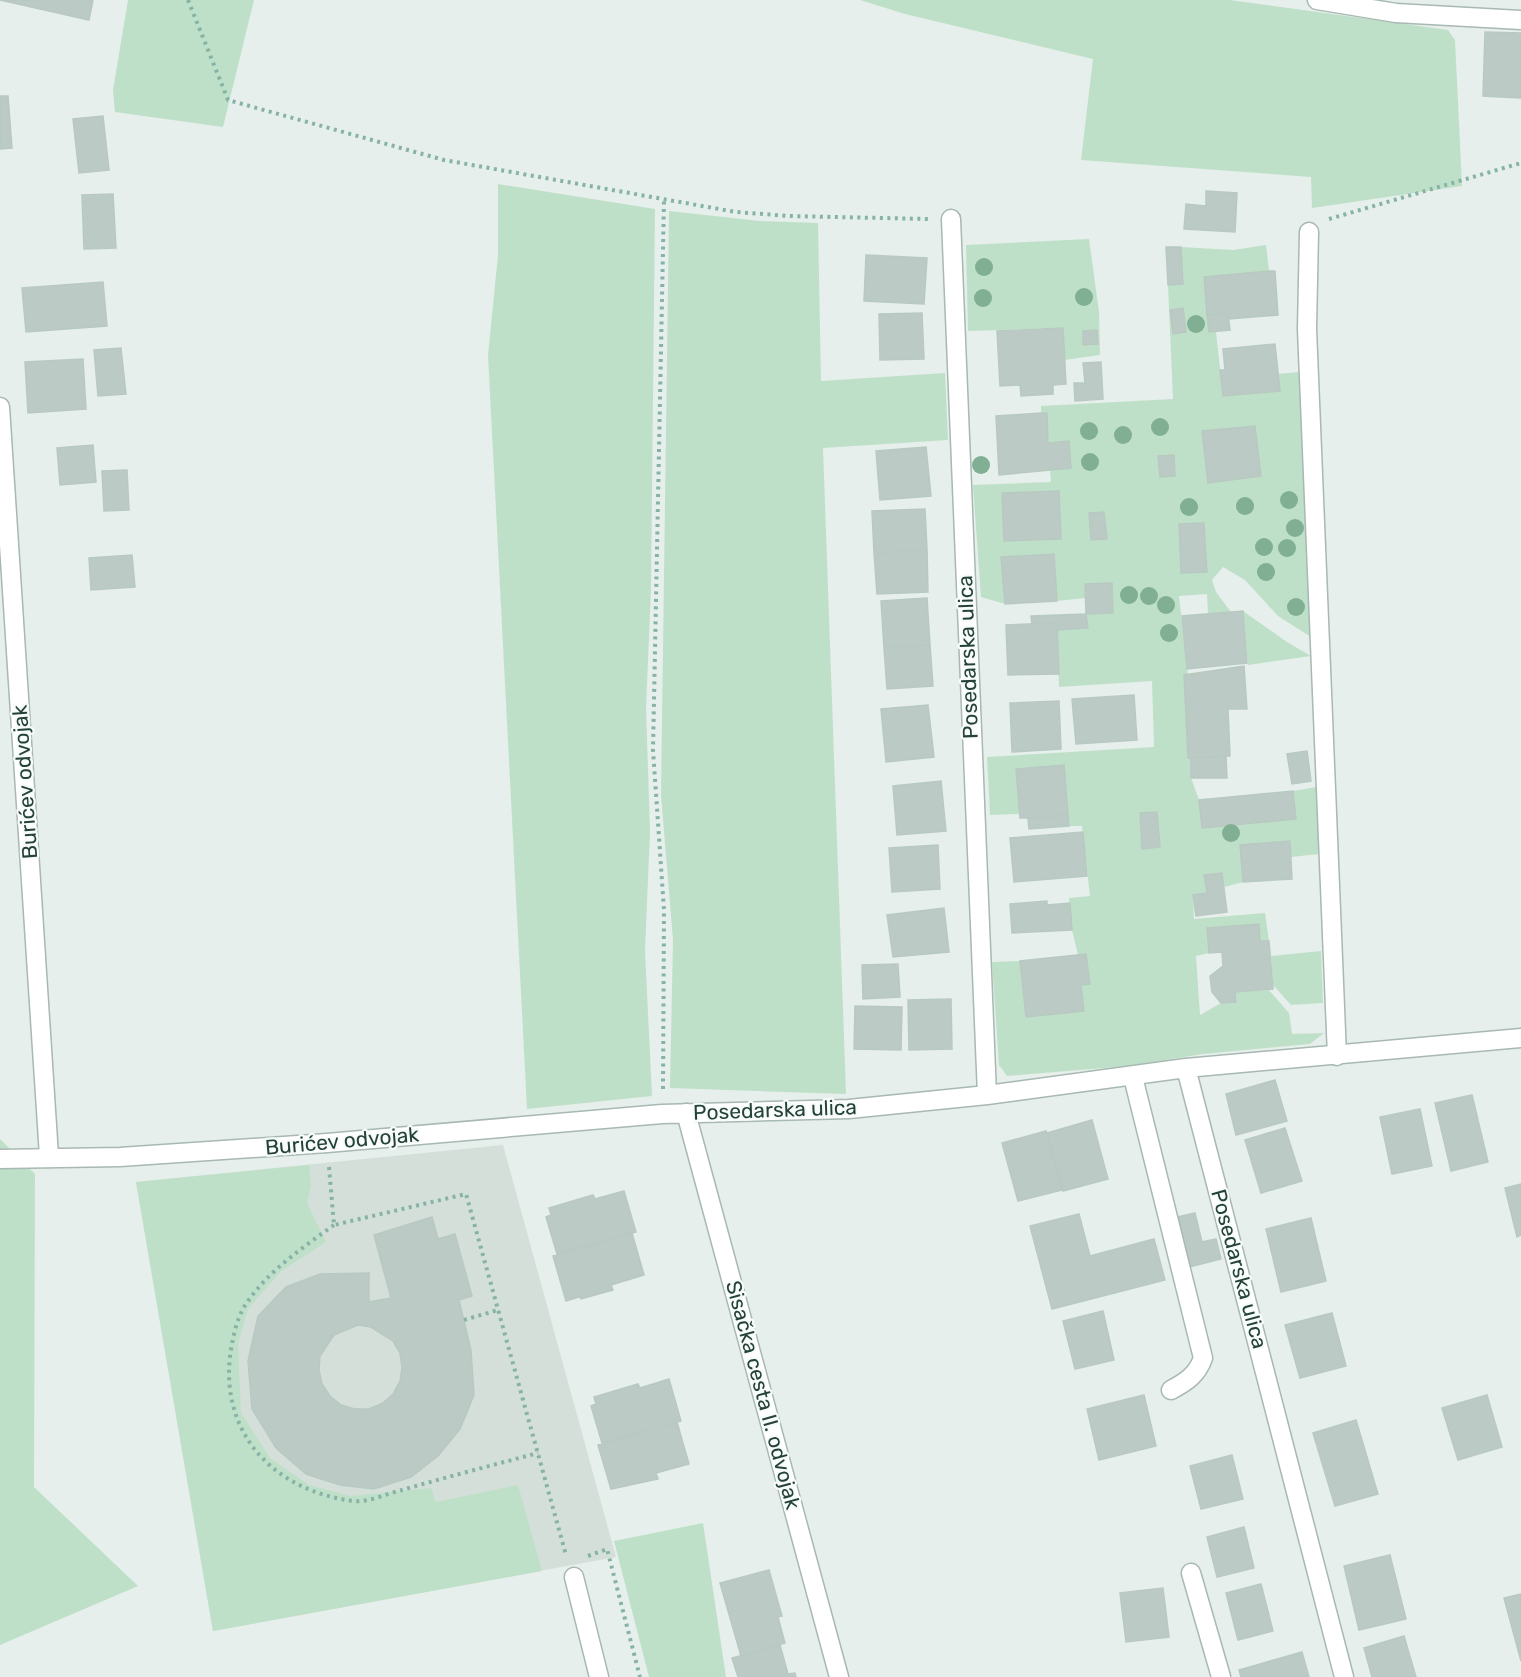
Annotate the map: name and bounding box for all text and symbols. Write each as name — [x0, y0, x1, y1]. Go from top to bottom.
street label: Posedarska ulica — [952, 575, 983, 739]
street label: Burićev odvojak — [7, 704, 42, 860]
street label: Posedarska ulica — [693, 1094, 857, 1125]
street label: Burićev odvojak — [264, 1121, 420, 1160]
street label: Posedarska ulica — [1206, 1186, 1273, 1351]
street label: Sisačka cesta II. odvojak — [721, 1278, 806, 1512]

